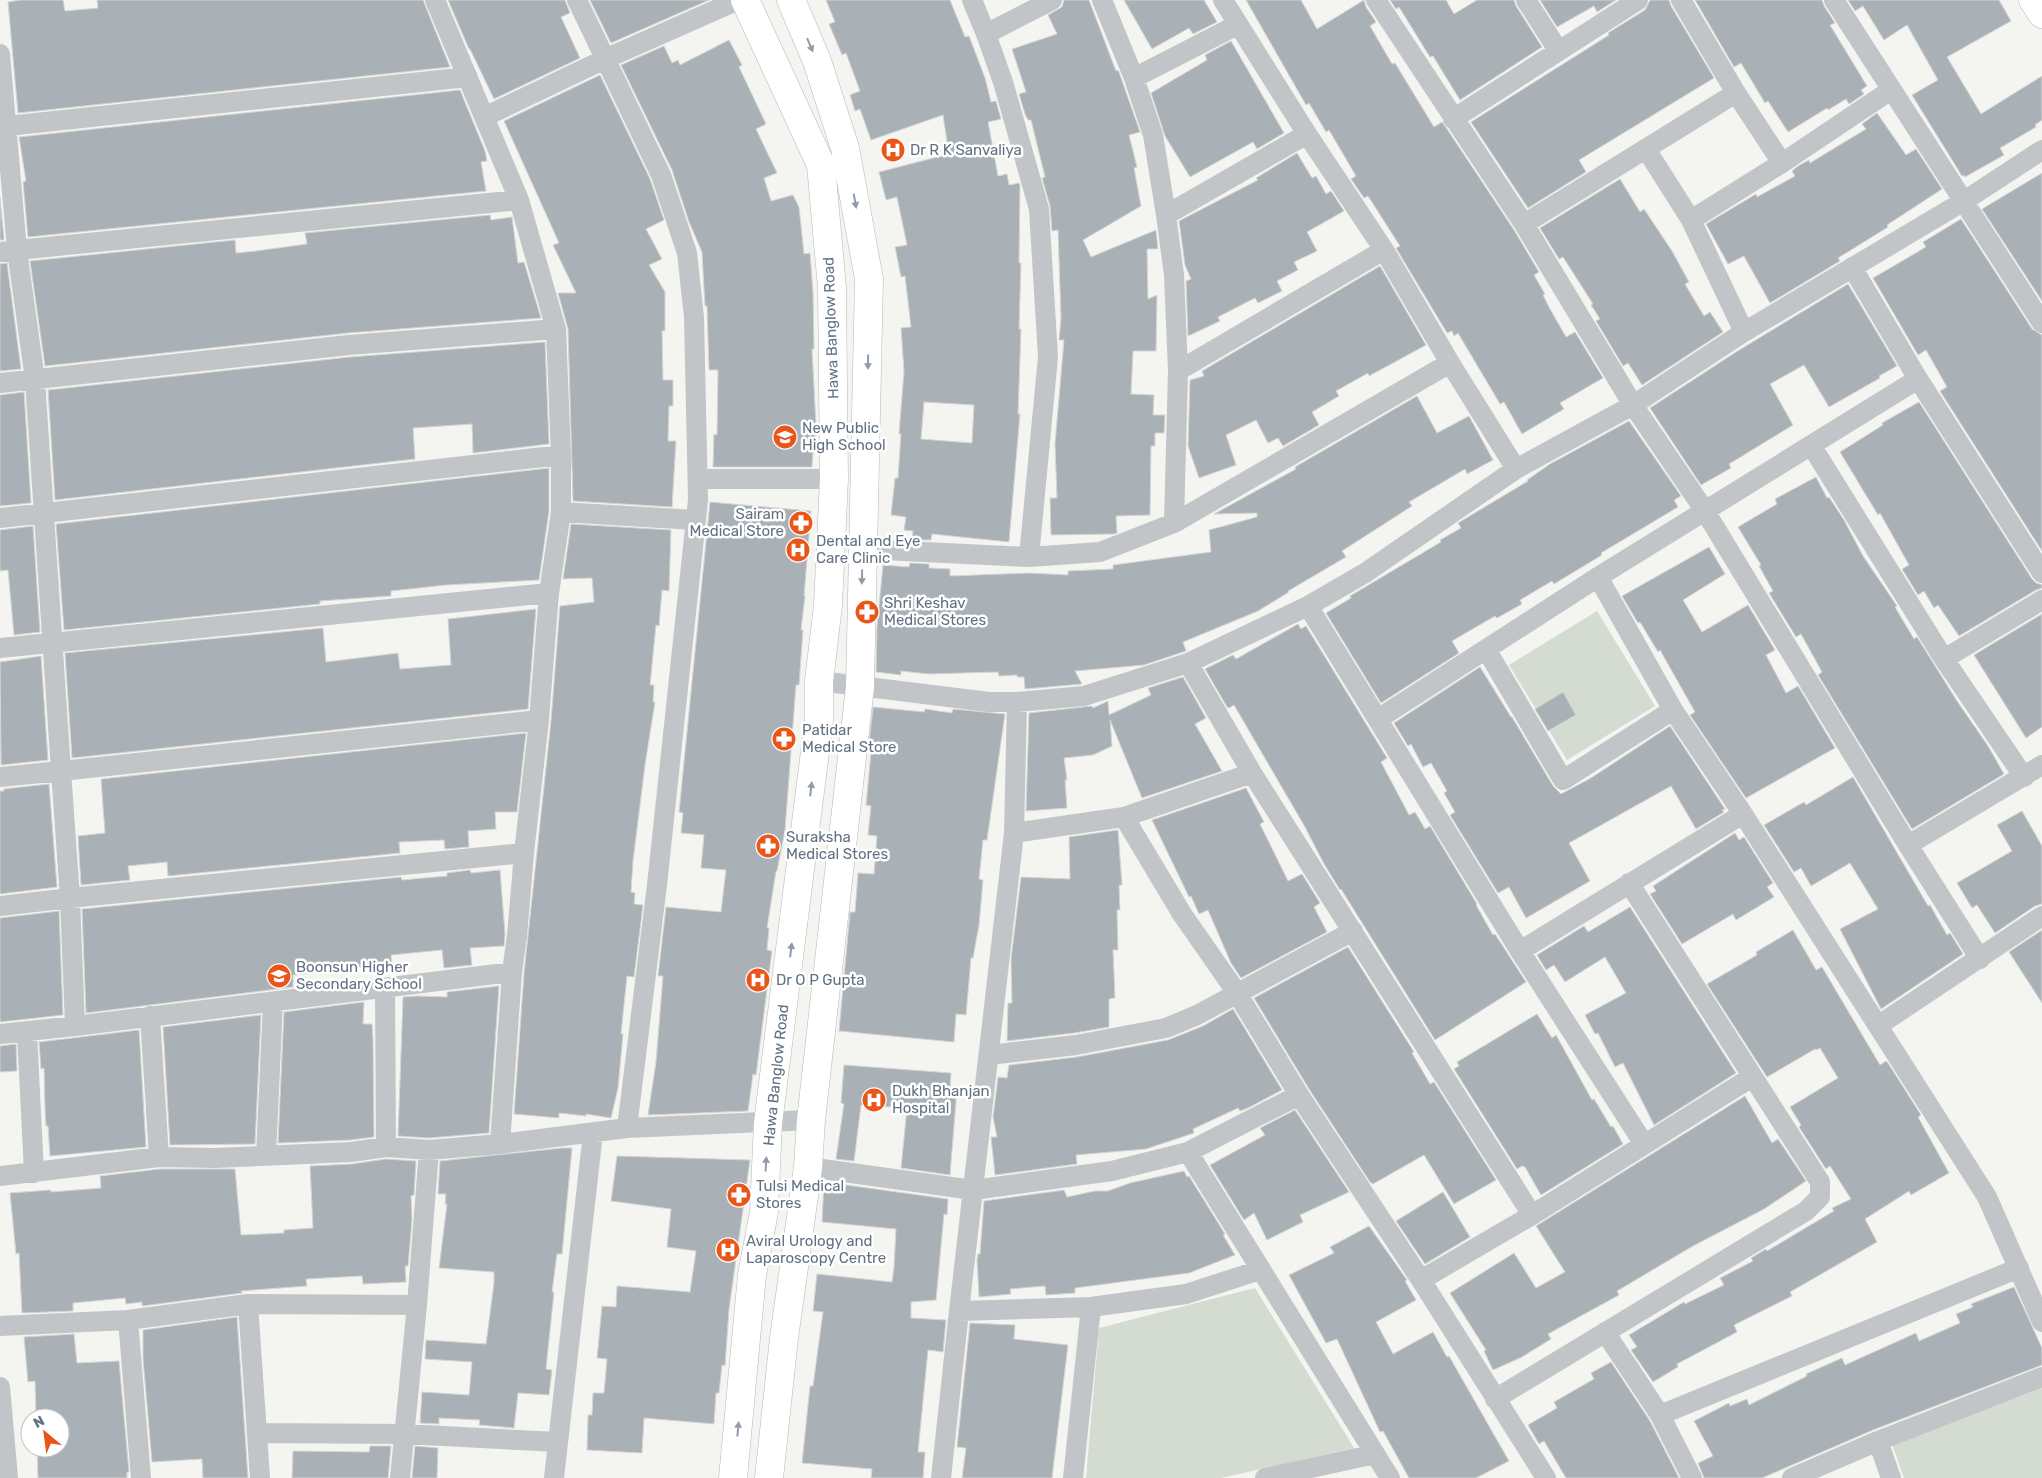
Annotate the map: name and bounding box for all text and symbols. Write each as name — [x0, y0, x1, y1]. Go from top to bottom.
one-way arrow — [807, 38, 815, 52]
hospital icon: Dr R K Sanvaliya — [880, 137, 906, 163]
place label: Dr R K Sanvaliya — [910, 141, 1022, 159]
one-way arrow — [851, 193, 859, 209]
street label: Hawa Banglow Road — [820, 257, 842, 399]
one-way arrow — [864, 354, 872, 370]
place label: New Public High School — [802, 419, 886, 454]
school or university icon: New Public High School — [772, 424, 798, 450]
place label: Sairam Medical Store — [689, 505, 784, 540]
pharmacy icon: Sairam Medical Store — [788, 510, 814, 536]
place label: Dental and Eye Care Clinic — [816, 532, 920, 567]
hospital icon: Dental and Eye Care Clinic — [785, 537, 811, 563]
one-way arrow — [858, 569, 866, 585]
place label: Shri Keshav Medical Stores — [884, 594, 987, 629]
pharmacy icon: Shri Keshav Medical Stores — [854, 599, 880, 625]
place label: Patidar Medical Store — [802, 721, 897, 756]
pharmacy icon: Patidar Medical Store — [771, 726, 797, 752]
one-way arrow — [807, 781, 815, 797]
place label: Suraksha Medical Stores — [786, 828, 889, 863]
pharmacy icon: Suraksha Medical Stores — [755, 833, 781, 859]
one-way arrow — [787, 942, 795, 958]
place label: Boonsun Higher Secondary School — [296, 958, 422, 993]
school or university icon: Boonsun Higher Secondary School — [266, 963, 292, 989]
hospital icon: Dr O P Gupta — [745, 967, 771, 993]
place label: Dr O P Gupta — [776, 971, 864, 989]
street label: Hawa Banglow Road — [760, 1003, 792, 1147]
place label: Dukh Bhanjan Hospital — [892, 1082, 990, 1117]
hospital icon: Dukh Bhanjan Hospital — [861, 1087, 887, 1113]
one-way arrow — [763, 1155, 771, 1171]
place label: Tulsi Medical Stores — [756, 1177, 844, 1212]
pharmacy icon: Tulsi Medical Stores — [726, 1182, 752, 1208]
place label: Aviral Urology and Laparoscopy Centre — [746, 1232, 886, 1267]
hospital icon: Aviral Urology and Laparoscopy Centre — [715, 1237, 741, 1263]
north arrow — [20, 1408, 70, 1458]
text: N — [30, 1412, 47, 1432]
one-way arrow — [734, 1421, 742, 1437]

